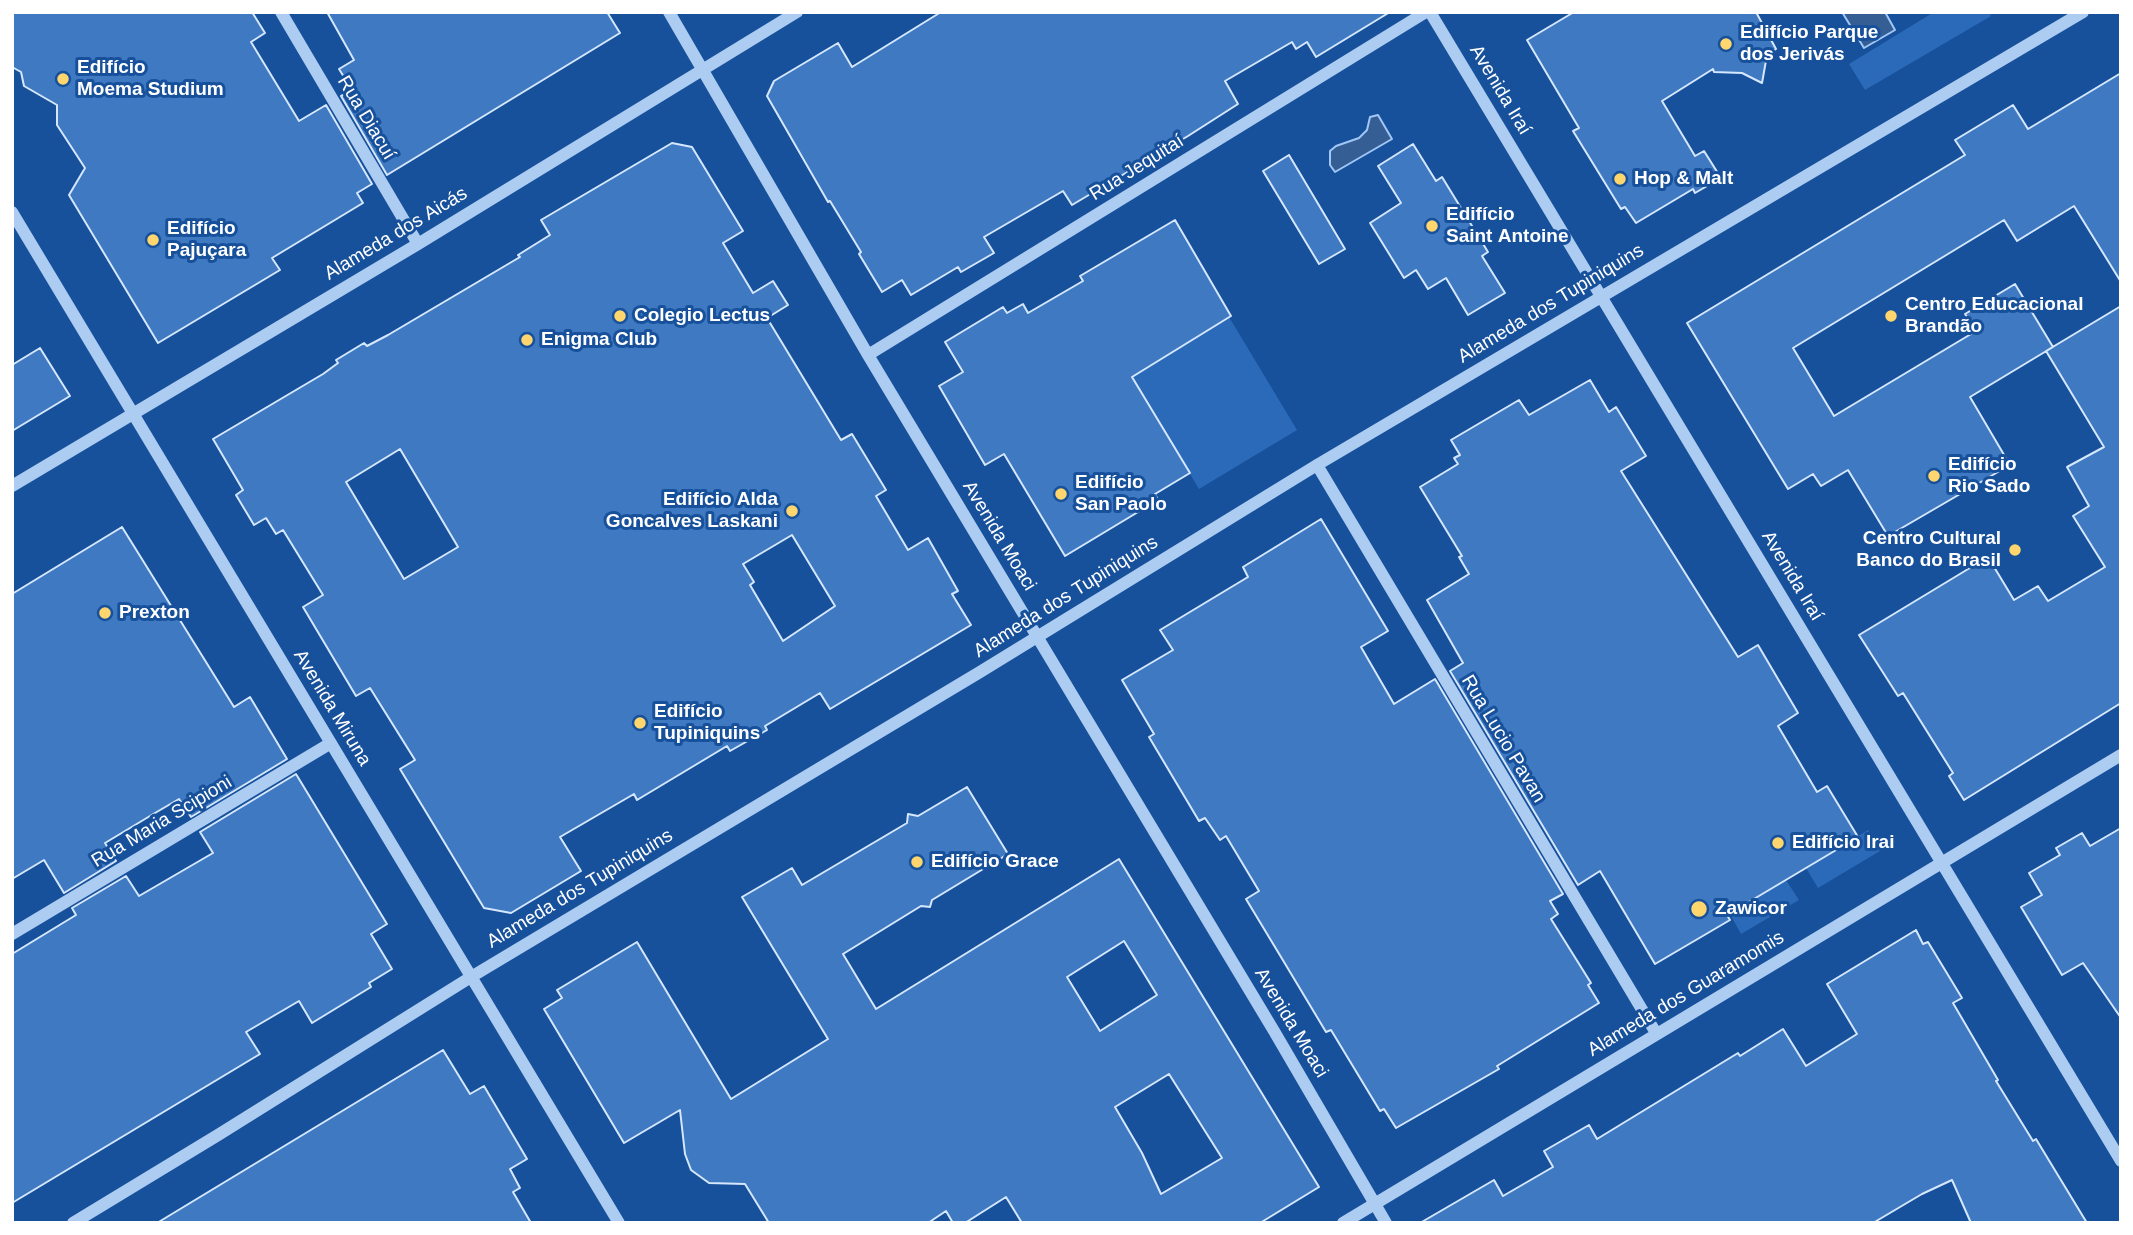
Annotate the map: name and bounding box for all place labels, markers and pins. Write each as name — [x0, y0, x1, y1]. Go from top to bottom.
place label: Edifício Parque dos Jerivás — [1740, 22, 1878, 66]
marker: Edifício Parque dos Jerivás — [1718, 36, 1734, 52]
place label: Edifício Moema Studium — [77, 57, 224, 101]
marker: Edifício Moema Studium — [55, 71, 71, 87]
place label: Hop & Malt — [1634, 168, 1733, 190]
marker: Hop & Malt — [1612, 171, 1628, 187]
place label: Edifício Saint Antoine — [1446, 204, 1568, 248]
place label: Edifício Pajuçara — [167, 218, 246, 262]
marker: Edifício Saint Antoine — [1424, 218, 1440, 234]
marker: Edifício Pajuçara — [145, 232, 161, 248]
place label: Centro Educacional Brandão — [1905, 294, 2083, 338]
place label: Colegio Lectus — [634, 305, 770, 327]
marker: Colegio Lectus — [612, 308, 628, 324]
marker: Centro Educacional Brandão — [1883, 308, 1899, 324]
place label: Enigma Club — [541, 329, 657, 351]
marker: Enigma Club — [519, 332, 535, 348]
place label: Edifício Rio Sado — [1948, 454, 2030, 498]
marker: Edifício Rio Sado — [1926, 468, 1942, 484]
place label: Edifício San Paolo — [1075, 472, 1167, 516]
marker: Edifício San Paolo — [1053, 486, 1069, 502]
place label: Edifício Alda Goncalves Laskani — [606, 489, 778, 533]
marker: Edifício Alda Goncalves Laskani — [784, 503, 800, 519]
place label: Centro Cultural Banco do Brasil — [1856, 528, 2001, 572]
marker: Centro Cultural Banco do Brasil — [2007, 542, 2023, 558]
place label: Prexton — [119, 602, 190, 624]
marker: Prexton — [97, 605, 113, 621]
place label: Edifício Tupiniquins — [654, 701, 760, 745]
marker: Edifício Tupiniquins — [632, 715, 648, 731]
place label: Edifício Irai — [1792, 832, 1894, 854]
marker: Edifício Irai — [1770, 835, 1786, 851]
place label: Edifício Grace — [931, 851, 1059, 873]
marker: Edifício Grace — [909, 854, 925, 870]
place label: Zawicor — [1715, 898, 1787, 920]
marker: Zawicor — [1689, 899, 1709, 919]

